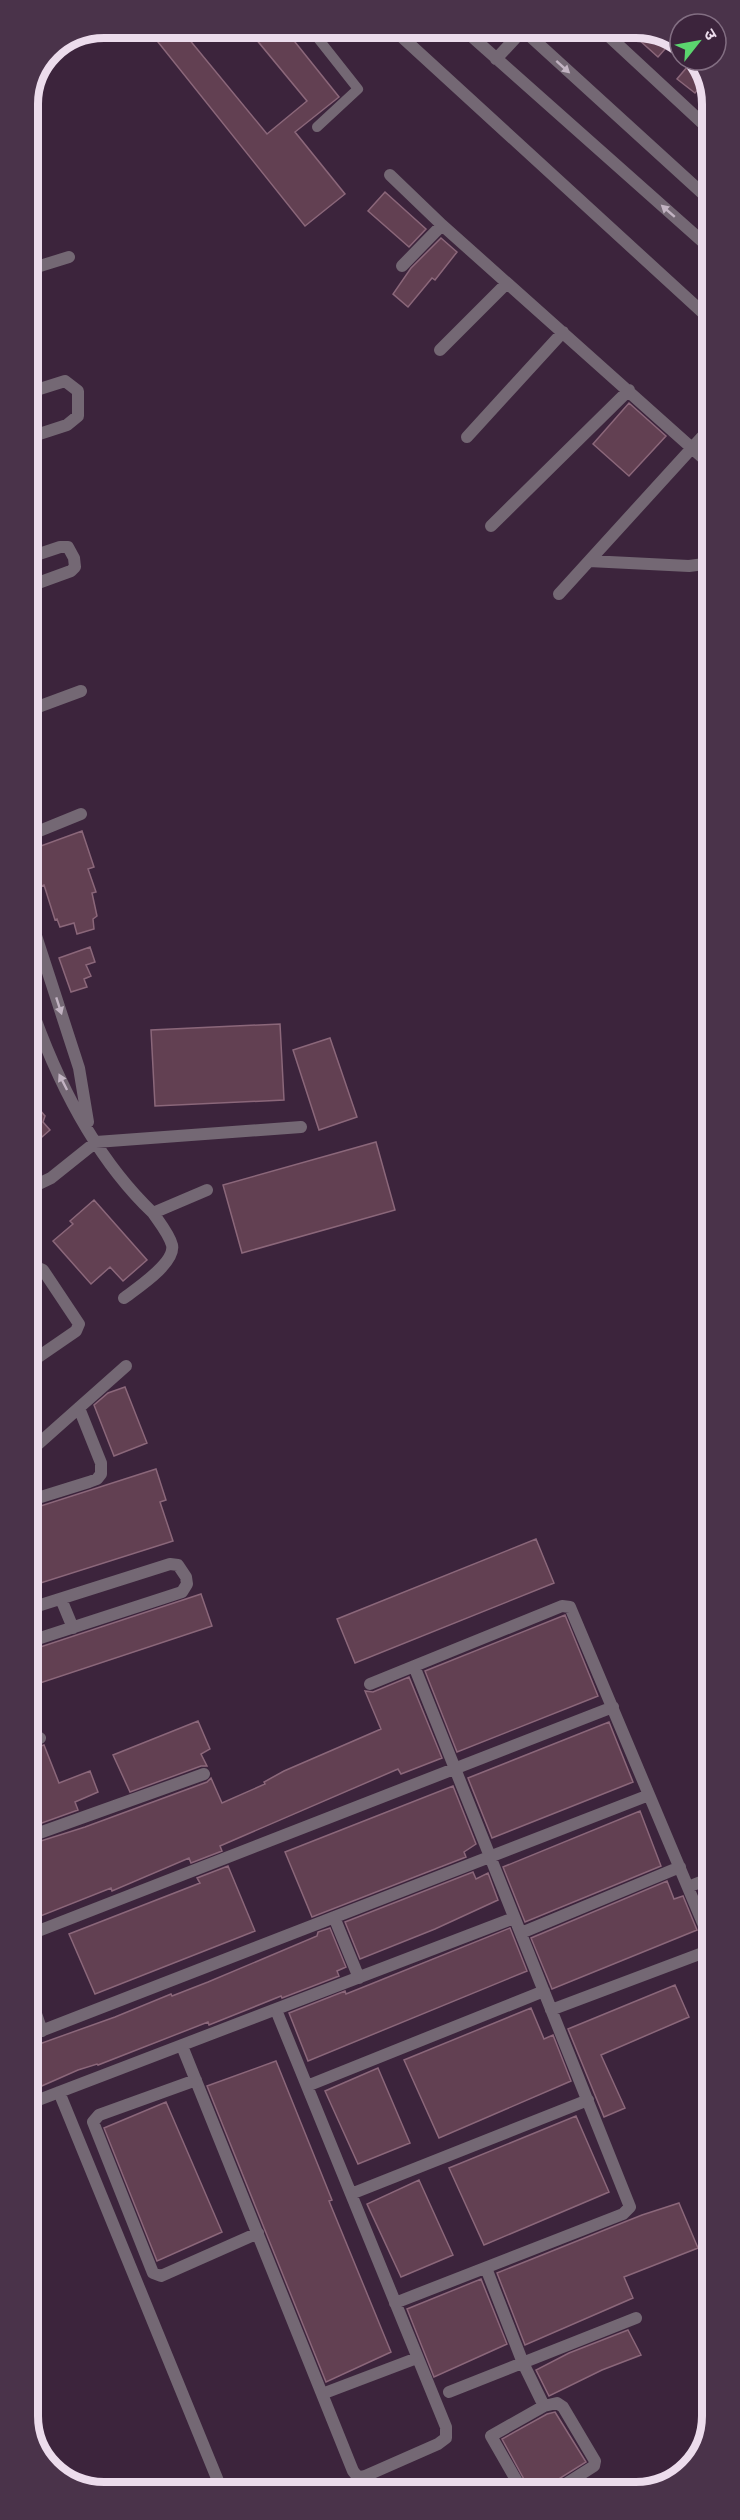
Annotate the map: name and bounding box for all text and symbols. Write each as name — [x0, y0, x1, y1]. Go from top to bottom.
north arrow — [668, 12, 728, 72]
text: उ — [701, 27, 720, 43]
one-way arrow — [555, 60, 570, 73]
one-way arrow — [661, 205, 676, 218]
one-way arrow — [55, 997, 64, 1015]
one-way arrow — [59, 1073, 68, 1090]

